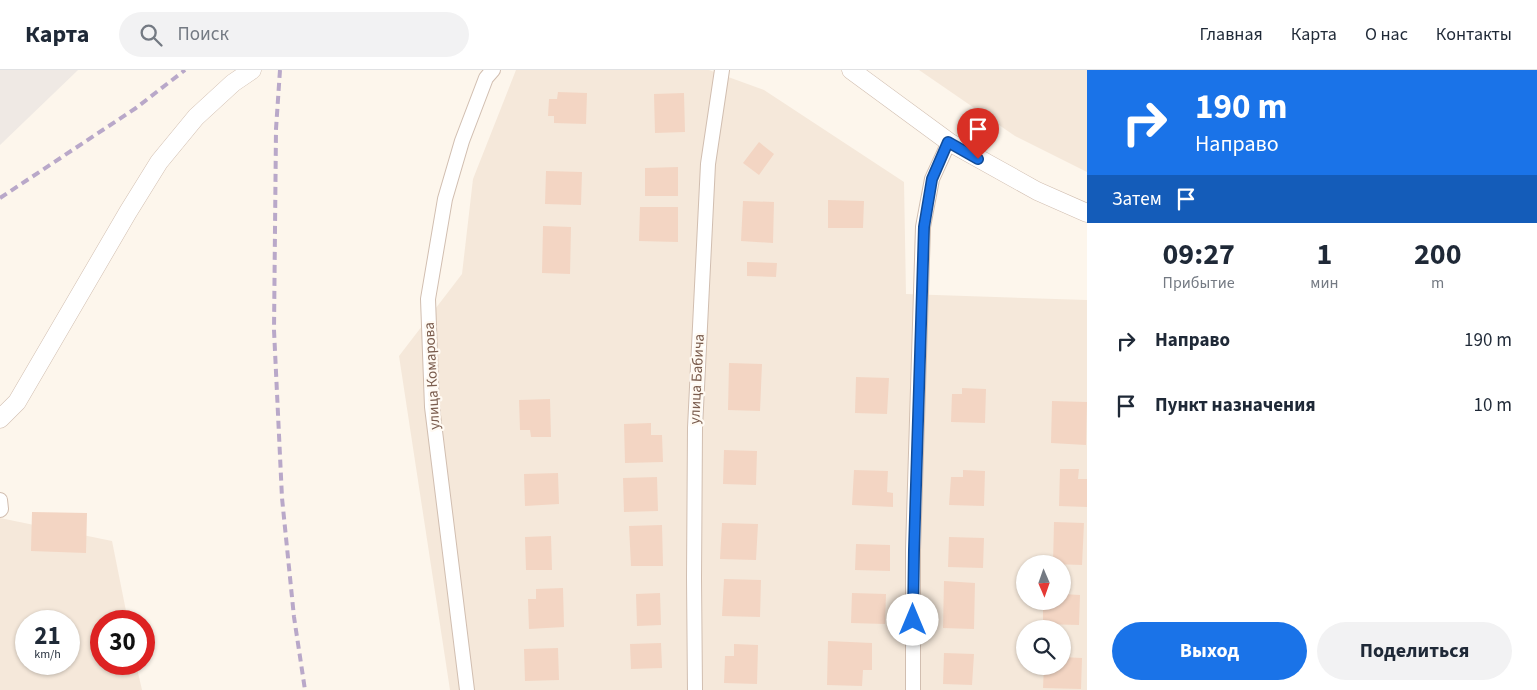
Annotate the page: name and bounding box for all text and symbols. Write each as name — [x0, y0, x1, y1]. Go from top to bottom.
search box — [119, 12, 469, 57]
text: Карта — [25, 17, 89, 52]
icon: search — [137, 21, 165, 49]
text: Поиск — [177, 21, 229, 48]
text: Главная — [1200, 22, 1263, 47]
text: Карта — [1291, 22, 1337, 47]
text: О нас — [1365, 22, 1408, 47]
text: Контакты — [1436, 22, 1512, 47]
text: 190 m — [1195, 82, 1287, 132]
icon: right — [1112, 90, 1177, 155]
pin — [957, 108, 999, 159]
icon: arrive — [964, 115, 992, 143]
text: Направо — [1195, 128, 1279, 160]
icon: arrive — [1172, 185, 1200, 213]
text: Затем — [1112, 186, 1162, 213]
text: 09:27 — [1162, 233, 1235, 276]
text: 1 — [1316, 233, 1332, 276]
text: 200 — [1414, 233, 1461, 276]
text: Прибытие — [1163, 272, 1235, 294]
text: мин — [1310, 272, 1338, 294]
text: m — [1431, 272, 1444, 294]
street label: улица Комарова — [419, 322, 445, 430]
icon: right — [1112, 327, 1140, 355]
text: Направо — [1155, 327, 1230, 354]
text: 190 m — [1464, 327, 1512, 354]
street label: улица Бабича — [684, 333, 710, 425]
icon: arrive — [1112, 392, 1140, 420]
text: Пункт назначения — [1155, 392, 1316, 419]
text: 10 m — [1474, 392, 1512, 419]
north arrow — [1016, 555, 1071, 610]
map controls — [1016, 555, 1071, 675]
position arrow — [886, 593, 938, 645]
speed limit sign: 30 — [90, 610, 155, 675]
text: 21 — [34, 618, 61, 654]
button: search — [1016, 620, 1071, 675]
button: Выход — [1112, 622, 1307, 680]
button: Поделиться — [1317, 622, 1512, 680]
text: km/h — [34, 646, 61, 663]

